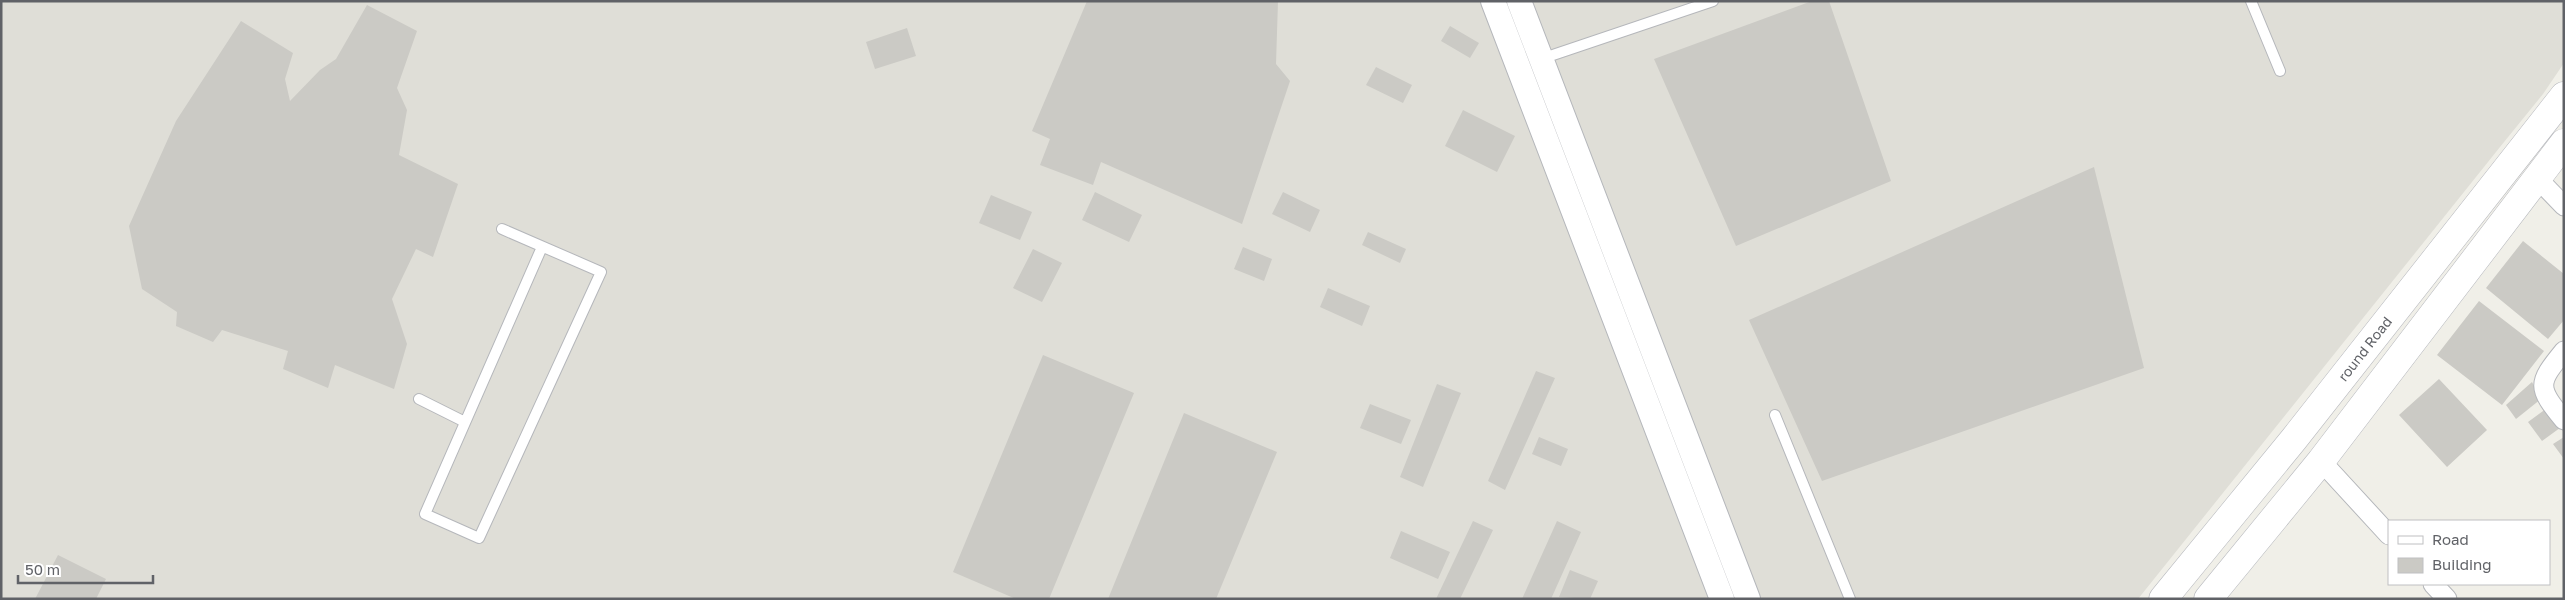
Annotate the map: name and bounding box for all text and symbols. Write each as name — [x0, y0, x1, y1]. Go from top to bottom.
street label: round Road — [2334, 313, 2395, 384]
legend — [2388, 520, 2550, 585]
text: Road — [2432, 530, 2469, 548]
scale bar — [18, 552, 152, 584]
text: Building — [2432, 555, 2492, 573]
text: 50 m — [25, 560, 60, 578]

